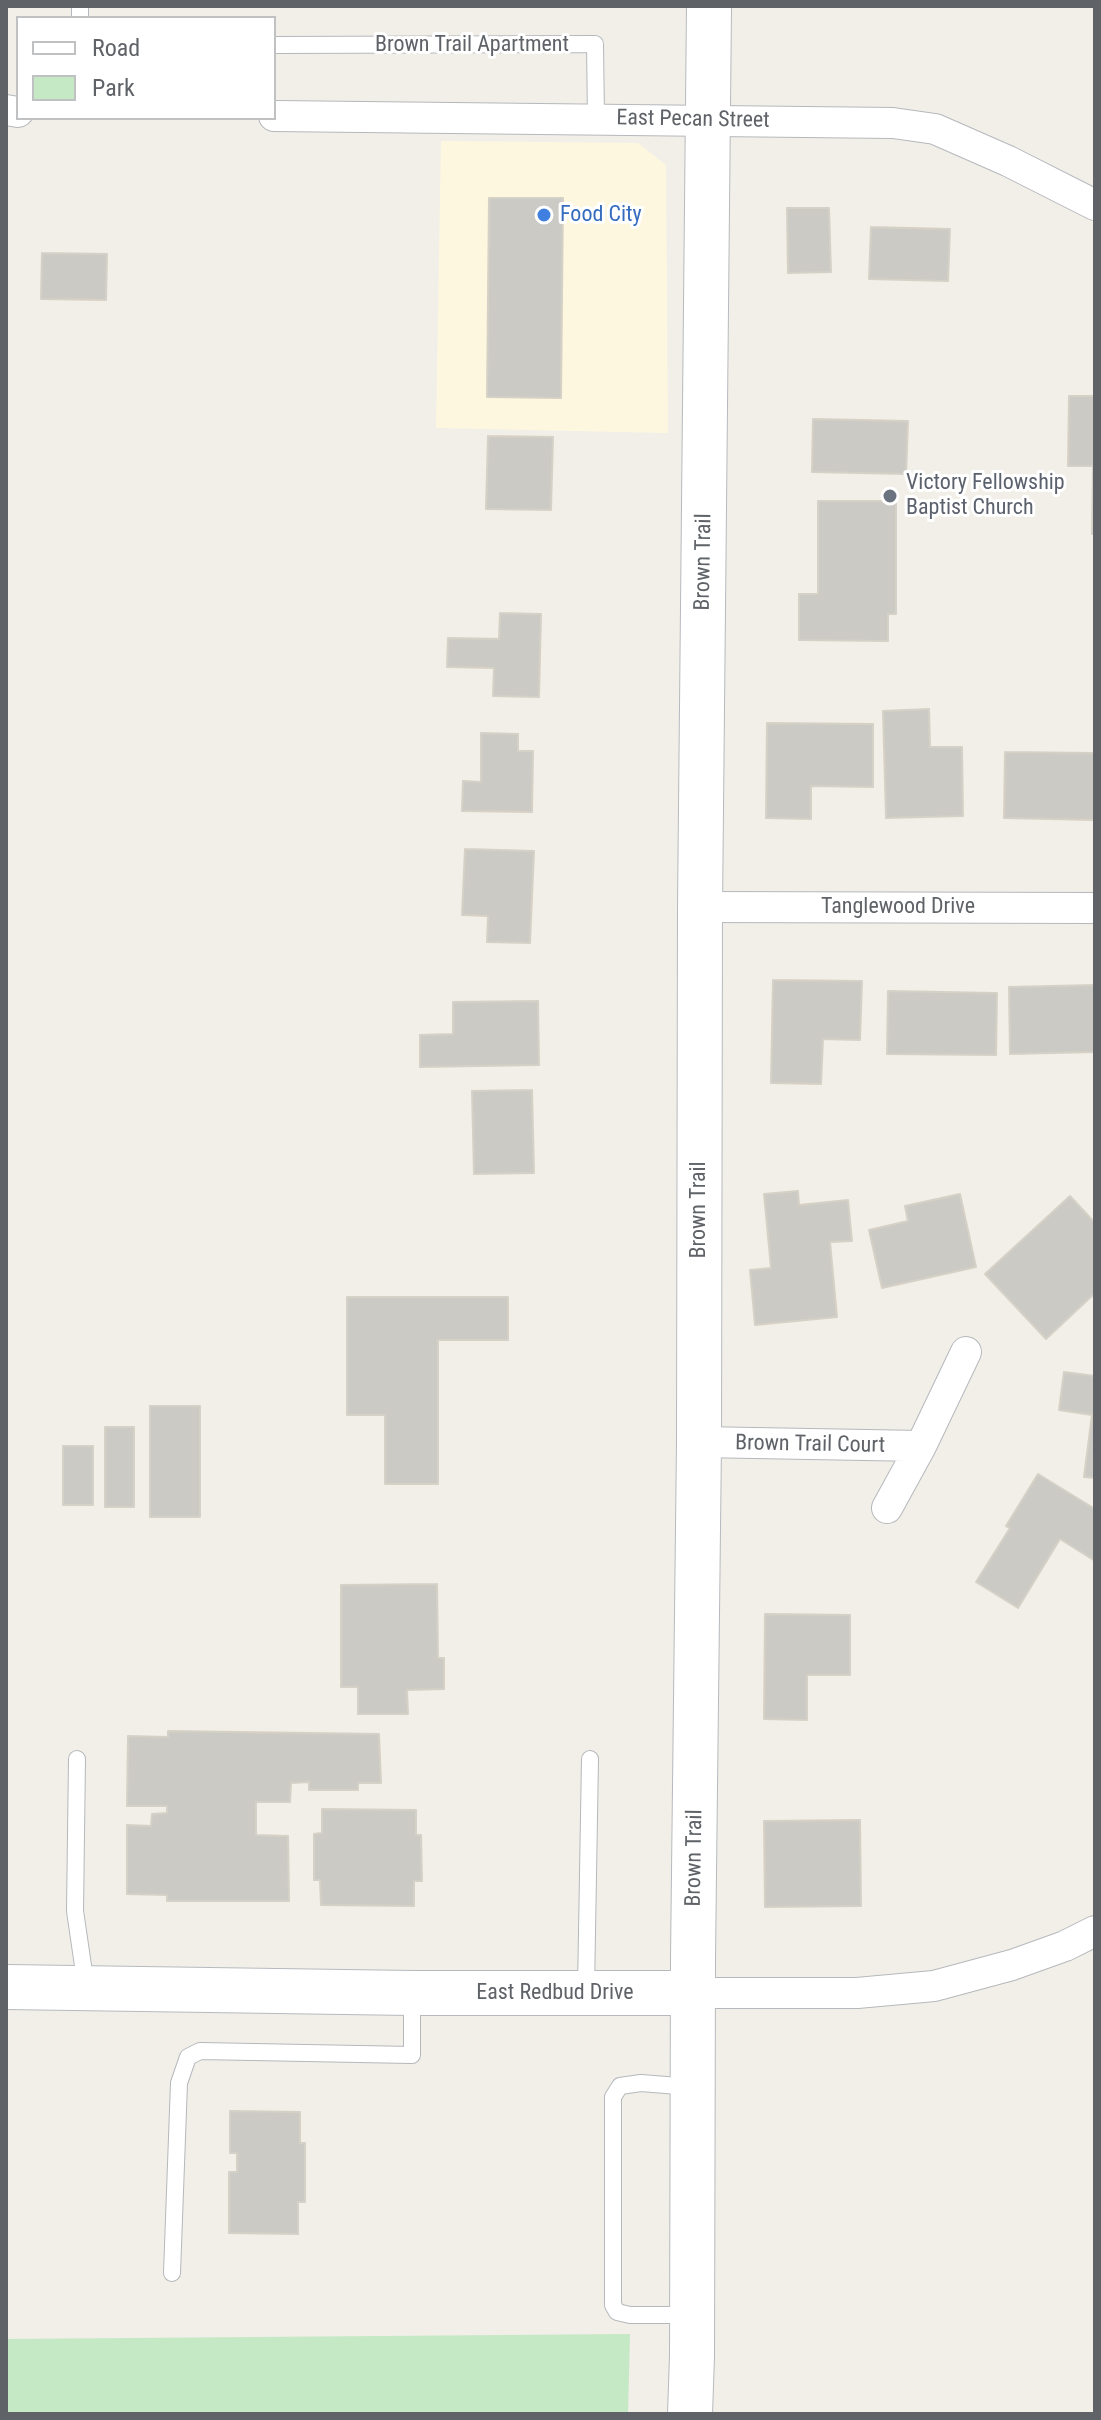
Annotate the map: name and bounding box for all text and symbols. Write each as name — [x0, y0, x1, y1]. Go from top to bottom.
legend — [16, 16, 276, 120]
street label: Brown Trail Apartment — [375, 32, 569, 58]
text: Road — [92, 34, 140, 62]
text: Park — [92, 74, 135, 102]
street label: East Pecan Street — [616, 105, 770, 135]
place label: Food City — [560, 202, 642, 228]
marker: Food City — [535, 206, 553, 224]
place label: Victory Fellowship Baptist Church — [906, 470, 1065, 522]
marker: Victory Fellowship Baptist Church — [881, 487, 899, 505]
street label: Brown Trail — [690, 513, 718, 611]
street label: Tanglewood Drive — [821, 894, 975, 920]
street label: Brown Trail — [686, 1161, 712, 1259]
street label: Brown Trail Court — [735, 1430, 885, 1460]
street label: Brown Trail — [681, 1809, 709, 1907]
street label: East Redbud Drive — [476, 1980, 634, 2006]

